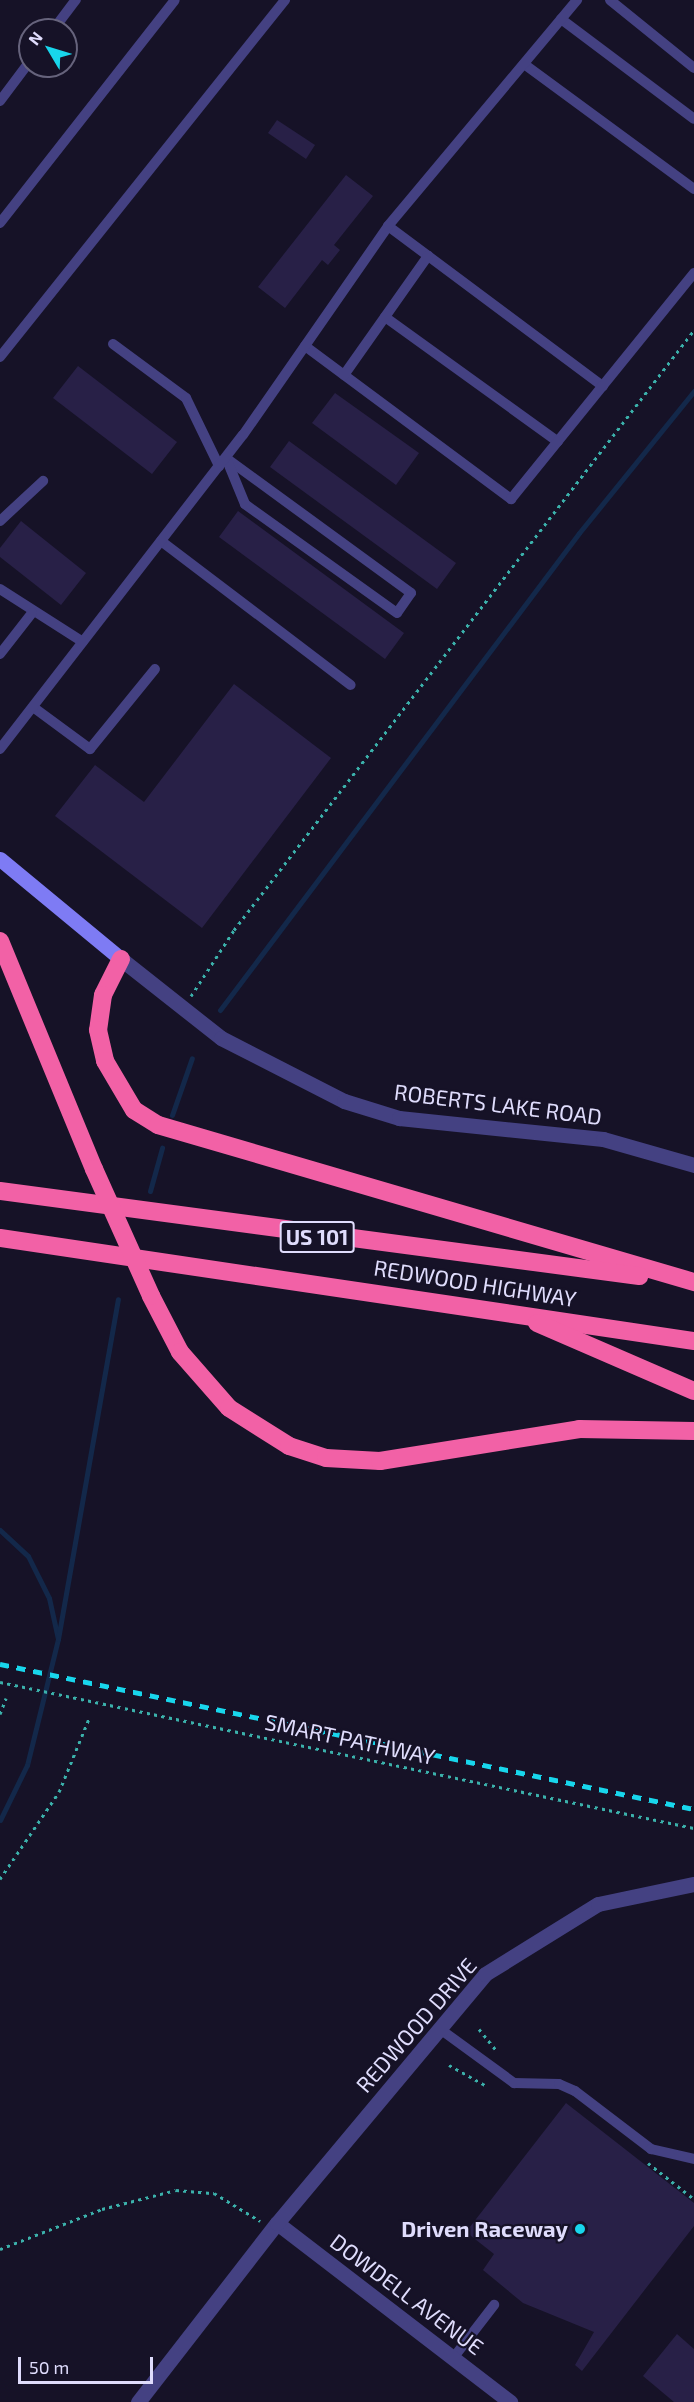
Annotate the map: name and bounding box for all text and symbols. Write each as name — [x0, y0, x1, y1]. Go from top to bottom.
north arrow — [18, 18, 78, 78]
text: N — [24, 27, 46, 48]
street label: ROBERTS LAKE ROAD — [393, 1078, 603, 1130]
road number: US 101 — [280, 1219, 354, 1255]
street label: REDWOOD HIGHWAY — [372, 1254, 578, 1312]
street label: SMART PATHWAY — [262, 1708, 438, 1770]
street label: REDWOOD DRIVE — [350, 1952, 482, 2098]
place label: Driven Raceway — [401, 2216, 568, 2242]
marker: Driven Raceway — [573, 2222, 587, 2236]
street label: DOWDELL AVENUE — [325, 2228, 489, 2360]
scale bar — [21, 2345, 156, 2383]
text: 50 m — [29, 2356, 69, 2378]

